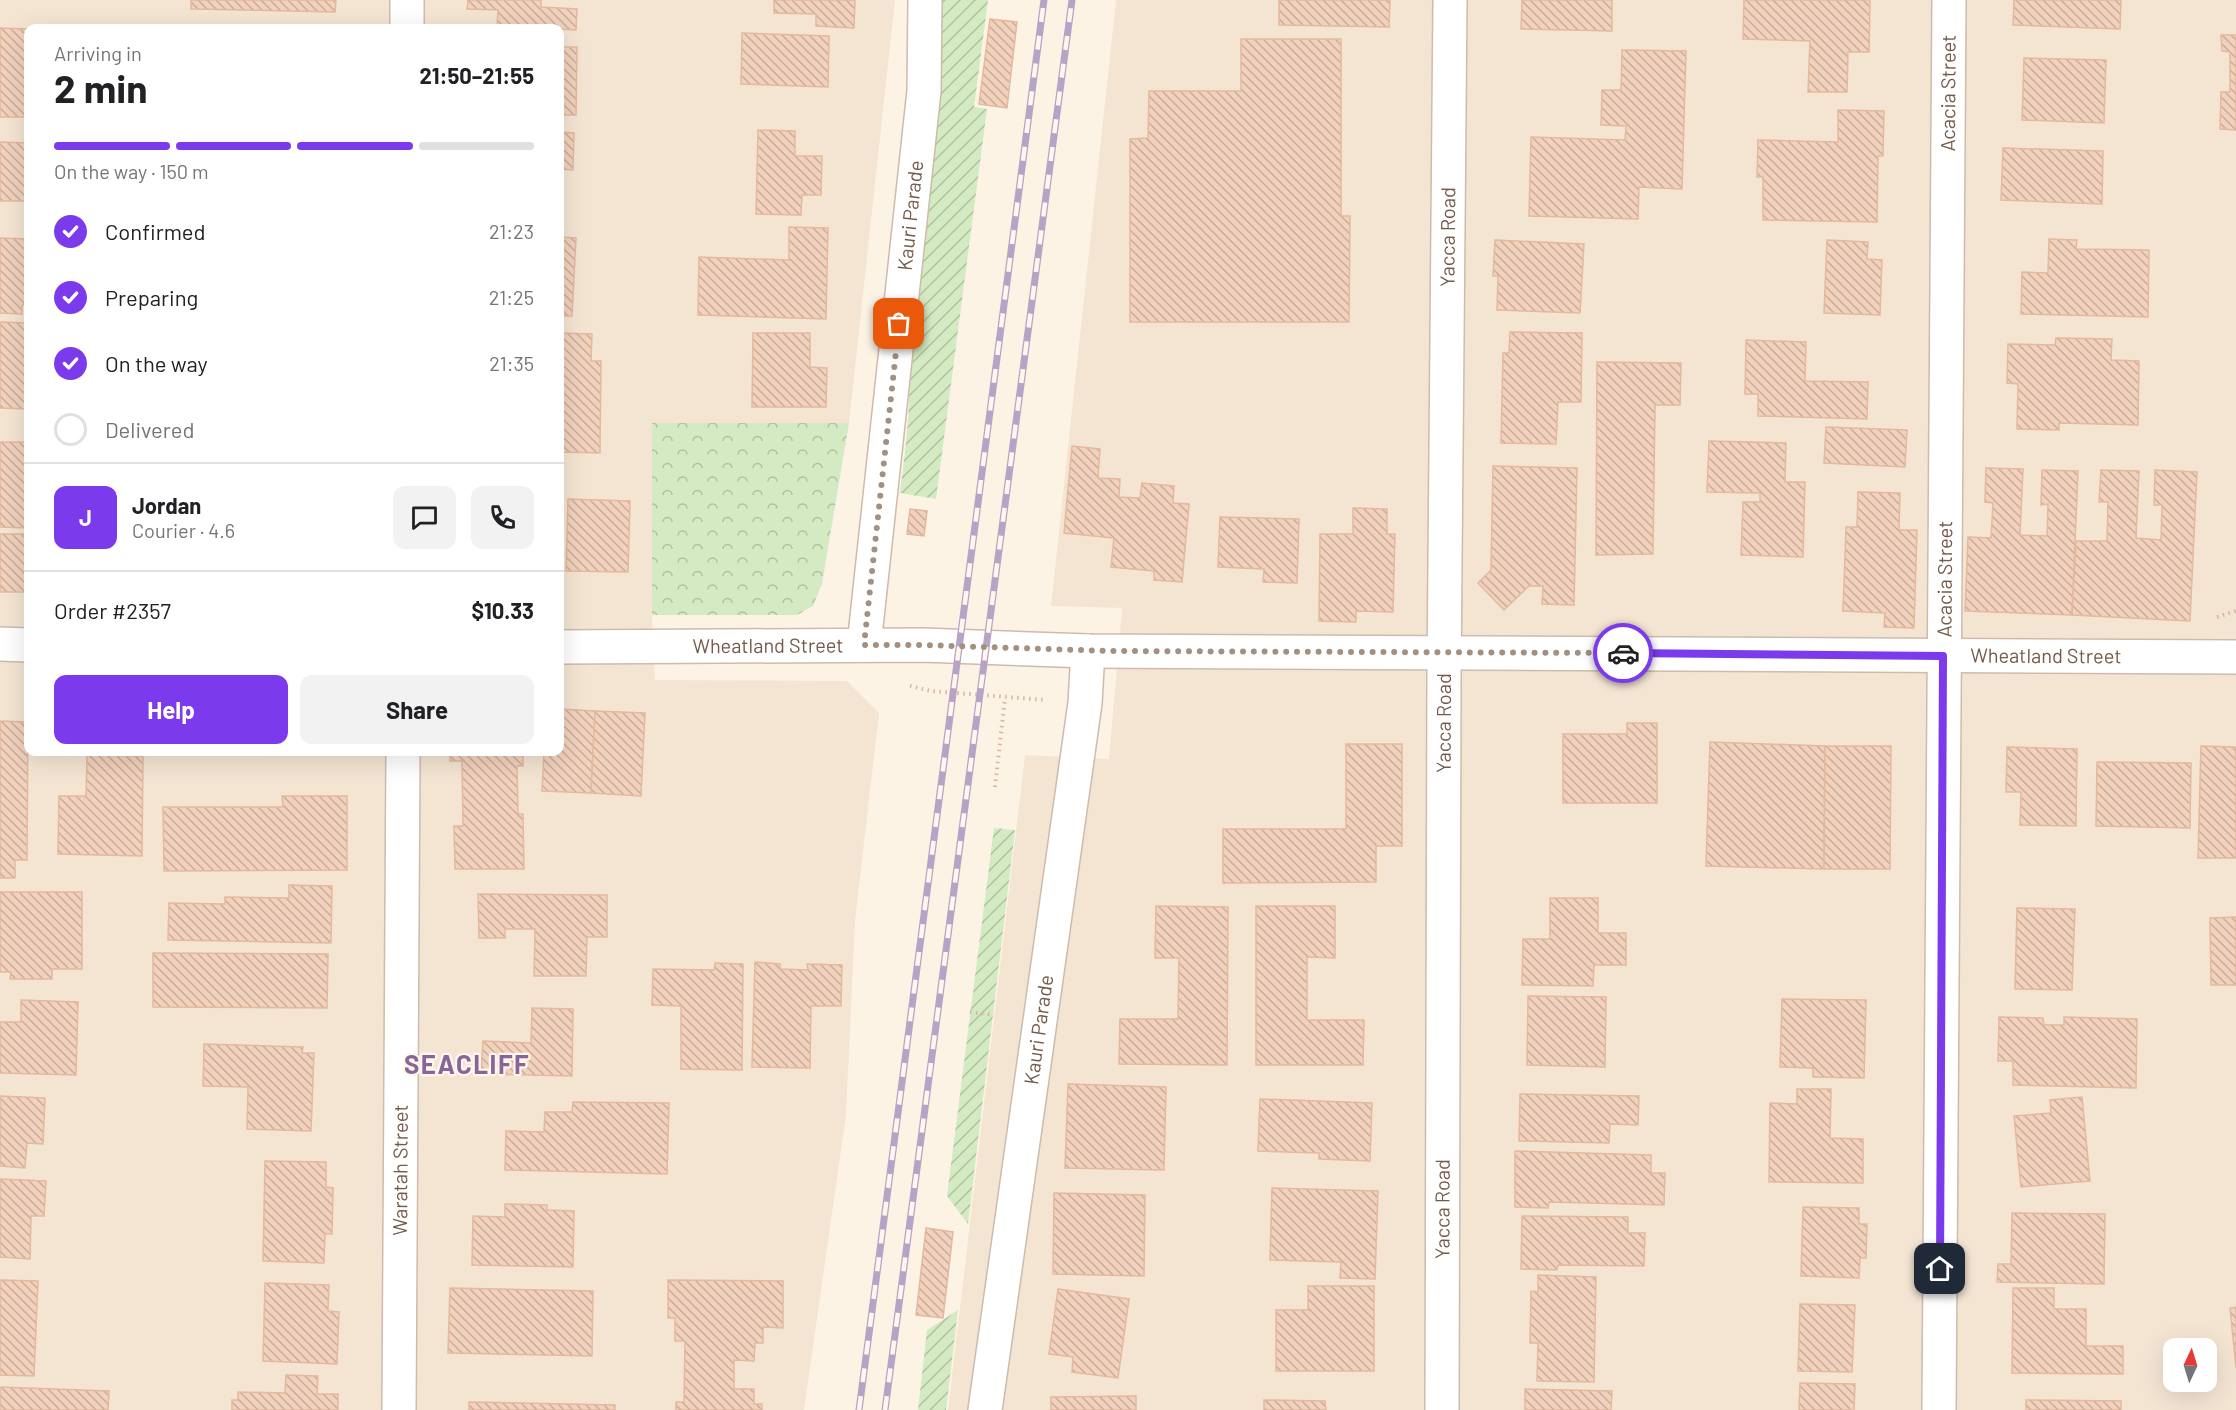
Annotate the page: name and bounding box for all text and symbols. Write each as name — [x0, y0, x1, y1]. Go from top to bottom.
street label: Acacia Street — [1935, 34, 1960, 152]
text: Arriving in — [54, 41, 142, 65]
text: 21:50–21:55 — [419, 62, 534, 88]
text: 2 min — [54, 64, 147, 111]
text: On the way · 150 m — [54, 159, 209, 183]
street label: Kauri Parade — [892, 159, 927, 272]
street label: Yacca Road — [1434, 187, 1459, 287]
icon: check — [54, 215, 87, 248]
text: Confirmed — [105, 218, 205, 244]
text: 21:23 — [489, 219, 534, 243]
icon: check — [54, 281, 87, 314]
text: Preparing — [105, 284, 198, 310]
text: 21:25 — [489, 285, 534, 309]
pin — [873, 298, 924, 349]
icon: bag — [882, 307, 915, 340]
icon: check — [54, 347, 87, 380]
text: On the way — [105, 350, 208, 376]
text: 21:35 — [489, 351, 534, 375]
text: Delivered — [105, 416, 194, 442]
button: chat — [393, 486, 456, 549]
button: phone — [471, 486, 534, 549]
text: Jordan — [132, 492, 201, 518]
text: J — [79, 504, 92, 530]
text: Courier · 4.6 — [132, 518, 235, 542]
street label: Acacia Street — [1931, 520, 1956, 638]
text: Order #2357 — [54, 597, 171, 623]
text: $10.33 — [471, 597, 534, 623]
courier — [1593, 623, 1653, 683]
street label: Wheatland Street — [692, 632, 844, 657]
icon: car — [1607, 637, 1640, 670]
street label: Wheatland Street — [1970, 643, 2122, 667]
street label: Yacca Road — [1431, 673, 1455, 773]
button: Help — [54, 675, 288, 744]
button: Share — [300, 675, 534, 744]
street label: Kauri Parade — [1018, 973, 1057, 1086]
district label: SEACLIFF — [404, 1048, 530, 1079]
street label: Waratah Street — [387, 1104, 412, 1236]
street label: Yacca Road — [1429, 1159, 1454, 1259]
pin — [1914, 1243, 1965, 1294]
icon: home — [1923, 1252, 1956, 1285]
north arrow — [2163, 1338, 2217, 1392]
map controls — [2163, 1338, 2217, 1392]

